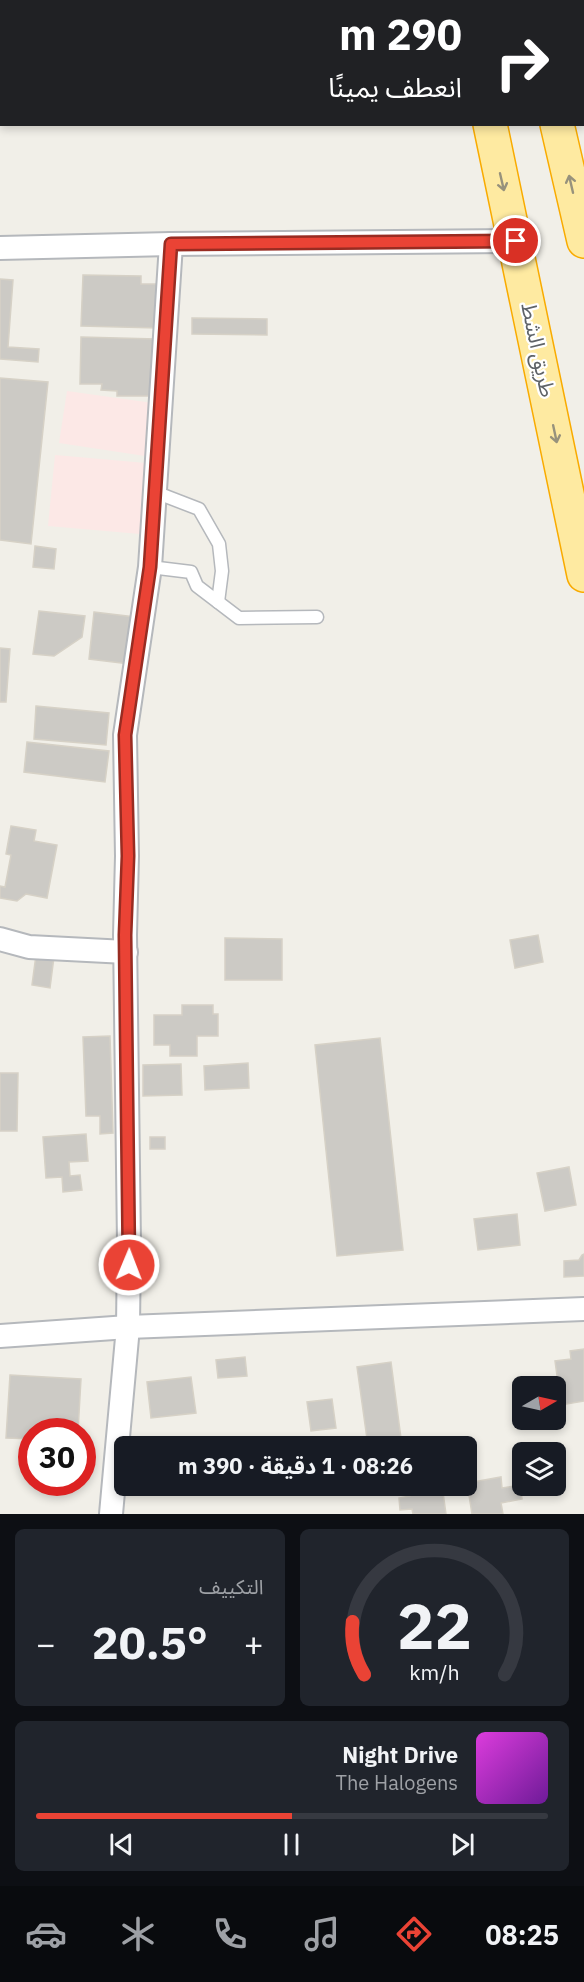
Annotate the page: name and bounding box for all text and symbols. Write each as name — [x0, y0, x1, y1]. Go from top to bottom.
text: 290 m — [339, 7, 462, 62]
icon: right — [483, 24, 561, 102]
text: انعطف يمينًا — [328, 69, 462, 104]
one-way arrow — [497, 172, 509, 191]
one-way arrow — [565, 175, 576, 194]
pin — [490, 215, 541, 266]
icon: arrive — [499, 224, 532, 257]
street label: طريق الشط — [515, 300, 563, 400]
one-way arrow — [550, 424, 561, 443]
position arrow — [97, 1233, 161, 1297]
north arrow — [512, 1376, 566, 1430]
map controls — [512, 1376, 566, 1496]
speed limit sign: 30 — [18, 1418, 96, 1496]
button: layers — [512, 1442, 566, 1496]
text: 08:26 · 1 دقيقة · 390 m — [178, 1451, 413, 1480]
text: التكييف — [199, 1573, 264, 1600]
text: 22 — [397, 1585, 472, 1666]
text: 20.5° — [92, 1613, 208, 1671]
text: − — [36, 1622, 56, 1665]
text: + — [244, 1622, 263, 1665]
text: km/h — [409, 1658, 459, 1686]
text: Night Drive — [342, 1740, 458, 1769]
text: The Halogens — [336, 1769, 458, 1796]
icon: previous — [105, 1828, 138, 1861]
icon: pause — [275, 1828, 308, 1861]
icon: next — [446, 1828, 479, 1861]
icon: car — [25, 1913, 67, 1955]
icon: climate — [117, 1913, 159, 1955]
icon: phone — [209, 1913, 251, 1955]
icon: music — [301, 1913, 343, 1955]
icon: directions — [393, 1913, 435, 1955]
text: 08:25 — [485, 1917, 559, 1952]

